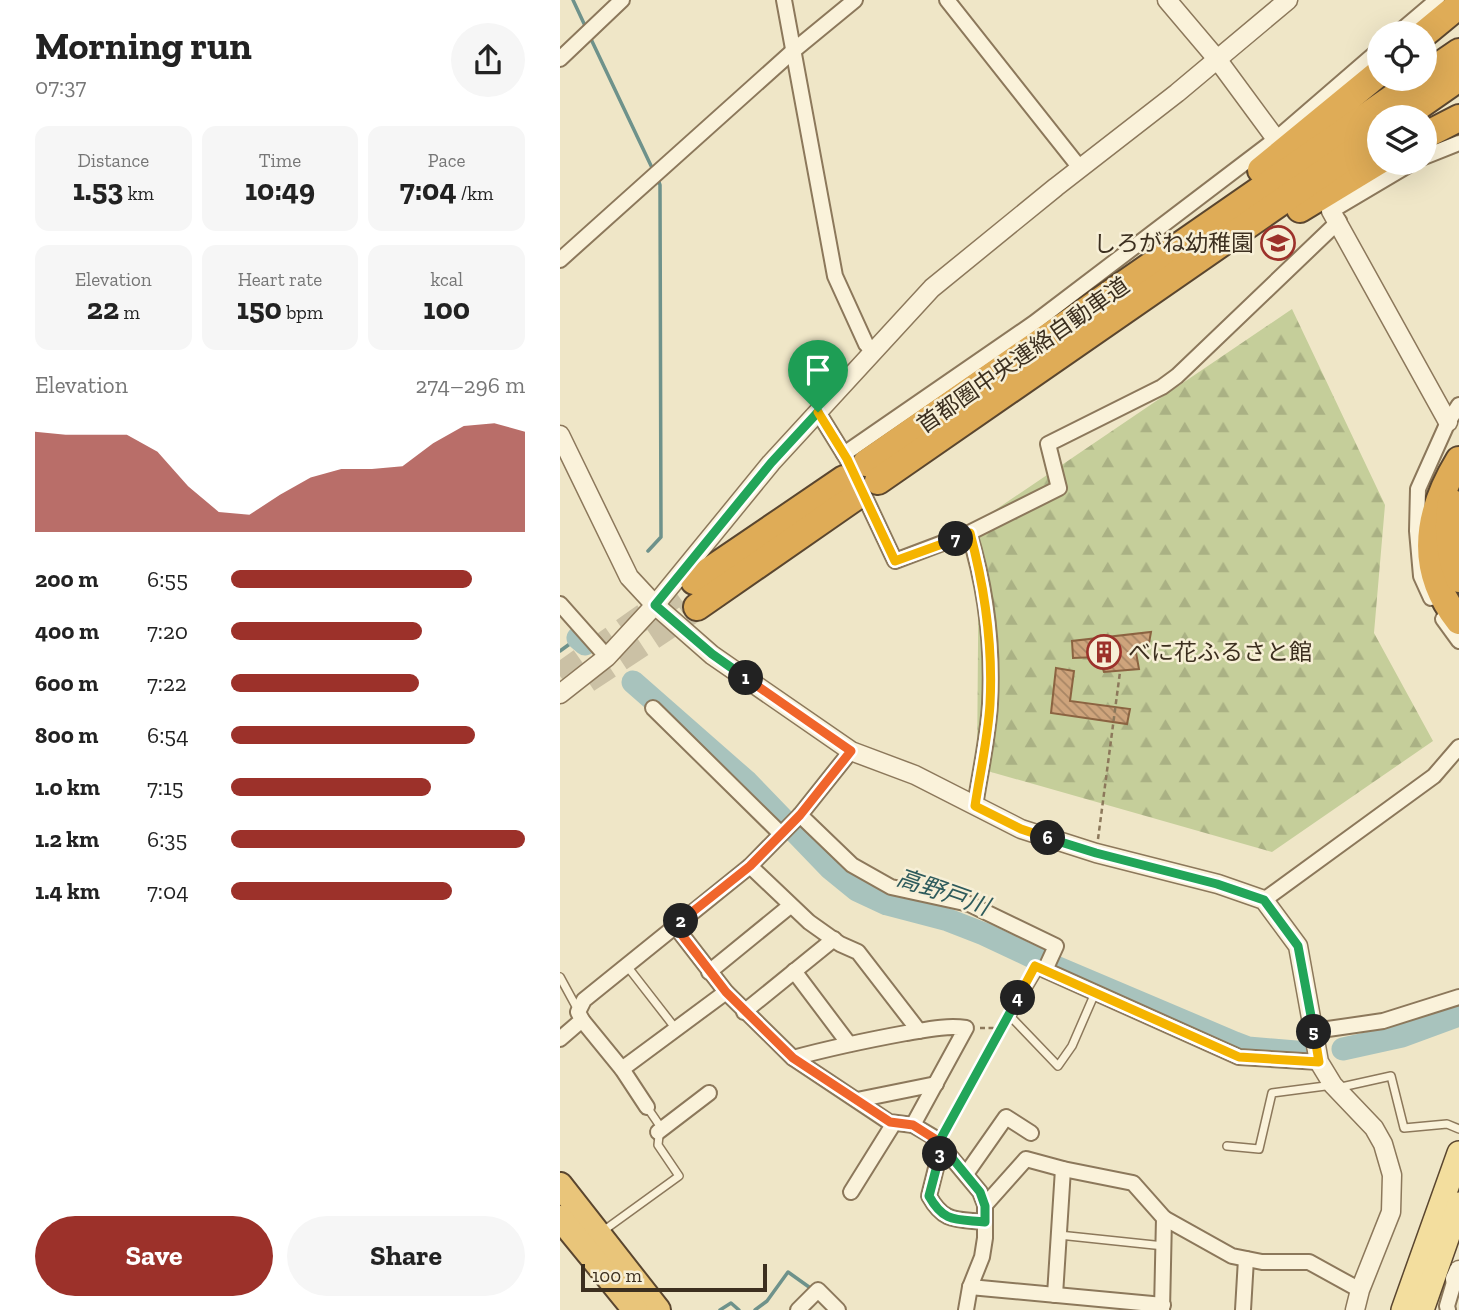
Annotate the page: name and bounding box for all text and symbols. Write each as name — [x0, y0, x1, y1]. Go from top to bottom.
map controls — [1367, 21, 1437, 175]
button: locate — [1367, 21, 1437, 91]
text: Morning run — [35, 23, 252, 69]
button: share — [451, 23, 525, 97]
text: 07:37 — [35, 72, 86, 100]
button: layers — [1367, 105, 1437, 175]
text: Distance — [77, 149, 149, 172]
text: Time — [259, 149, 301, 172]
text: Pace — [428, 149, 466, 172]
text: 1.53 — [73, 172, 123, 208]
text: 10:49 — [245, 172, 315, 208]
text: 7:04 — [400, 172, 456, 208]
text: km — [123, 182, 154, 205]
text: /km — [456, 182, 494, 205]
school or university icon: しろがね幼稚園 — [1259, 224, 1297, 262]
place label: しろがね幼稚園 — [1093, 229, 1254, 257]
text: Elevation — [75, 268, 152, 291]
text: Heart rate — [238, 268, 322, 291]
text: kcal — [430, 268, 463, 291]
street label: 首都圏中央連絡自動車道 — [911, 271, 1135, 439]
text: 22 — [87, 291, 119, 327]
text: 150 — [237, 291, 282, 327]
text: 100 — [423, 291, 470, 327]
text: m — [119, 301, 140, 324]
text: bpm — [282, 301, 323, 324]
pin — [788, 340, 848, 412]
icon: arrive — [799, 351, 837, 389]
text: Elevation — [35, 371, 128, 399]
text: 274–296 m — [415, 371, 525, 399]
pin: 7 — [938, 522, 974, 556]
text: 7 — [951, 527, 960, 550]
text: 200 m — [35, 565, 98, 593]
text: 6:55 — [147, 565, 188, 593]
text: 400 m — [35, 617, 99, 645]
text: 7:20 — [147, 617, 188, 645]
building icon: べに花ふるさと館 — [1085, 633, 1123, 671]
place label: べに花ふるさと館 — [1128, 638, 1312, 666]
pin: 1 — [728, 660, 764, 696]
text: 1 — [742, 666, 749, 689]
text: 600 m — [35, 669, 98, 697]
text: 7:22 — [147, 669, 187, 697]
text: 800 m — [35, 721, 98, 749]
text: 6:54 — [147, 721, 189, 749]
text: 1.0 km — [35, 773, 100, 801]
text: 7:15 — [147, 773, 184, 801]
pin: 6 — [1030, 820, 1065, 856]
text: 1.2 km — [35, 825, 99, 853]
text: 6:35 — [147, 825, 187, 853]
text: 6 — [1042, 826, 1053, 849]
water label: 高野戸川 — [893, 862, 996, 922]
text: 1.4 km — [35, 877, 100, 905]
text: 7:04 — [147, 877, 189, 905]
pin: 2 — [664, 904, 698, 939]
text: 2 — [675, 909, 686, 932]
pin: 4 — [1000, 981, 1036, 1016]
text: 4 — [1012, 986, 1023, 1009]
pin: 5 — [1296, 1014, 1332, 1050]
text: 5 — [1309, 1020, 1318, 1043]
pin: 3 — [922, 1136, 958, 1172]
text: 3 — [934, 1142, 945, 1165]
button: Save — [35, 1216, 273, 1296]
button: Share — [287, 1216, 525, 1296]
scale bar — [581, 1261, 766, 1293]
text: 100 m — [592, 1264, 642, 1287]

